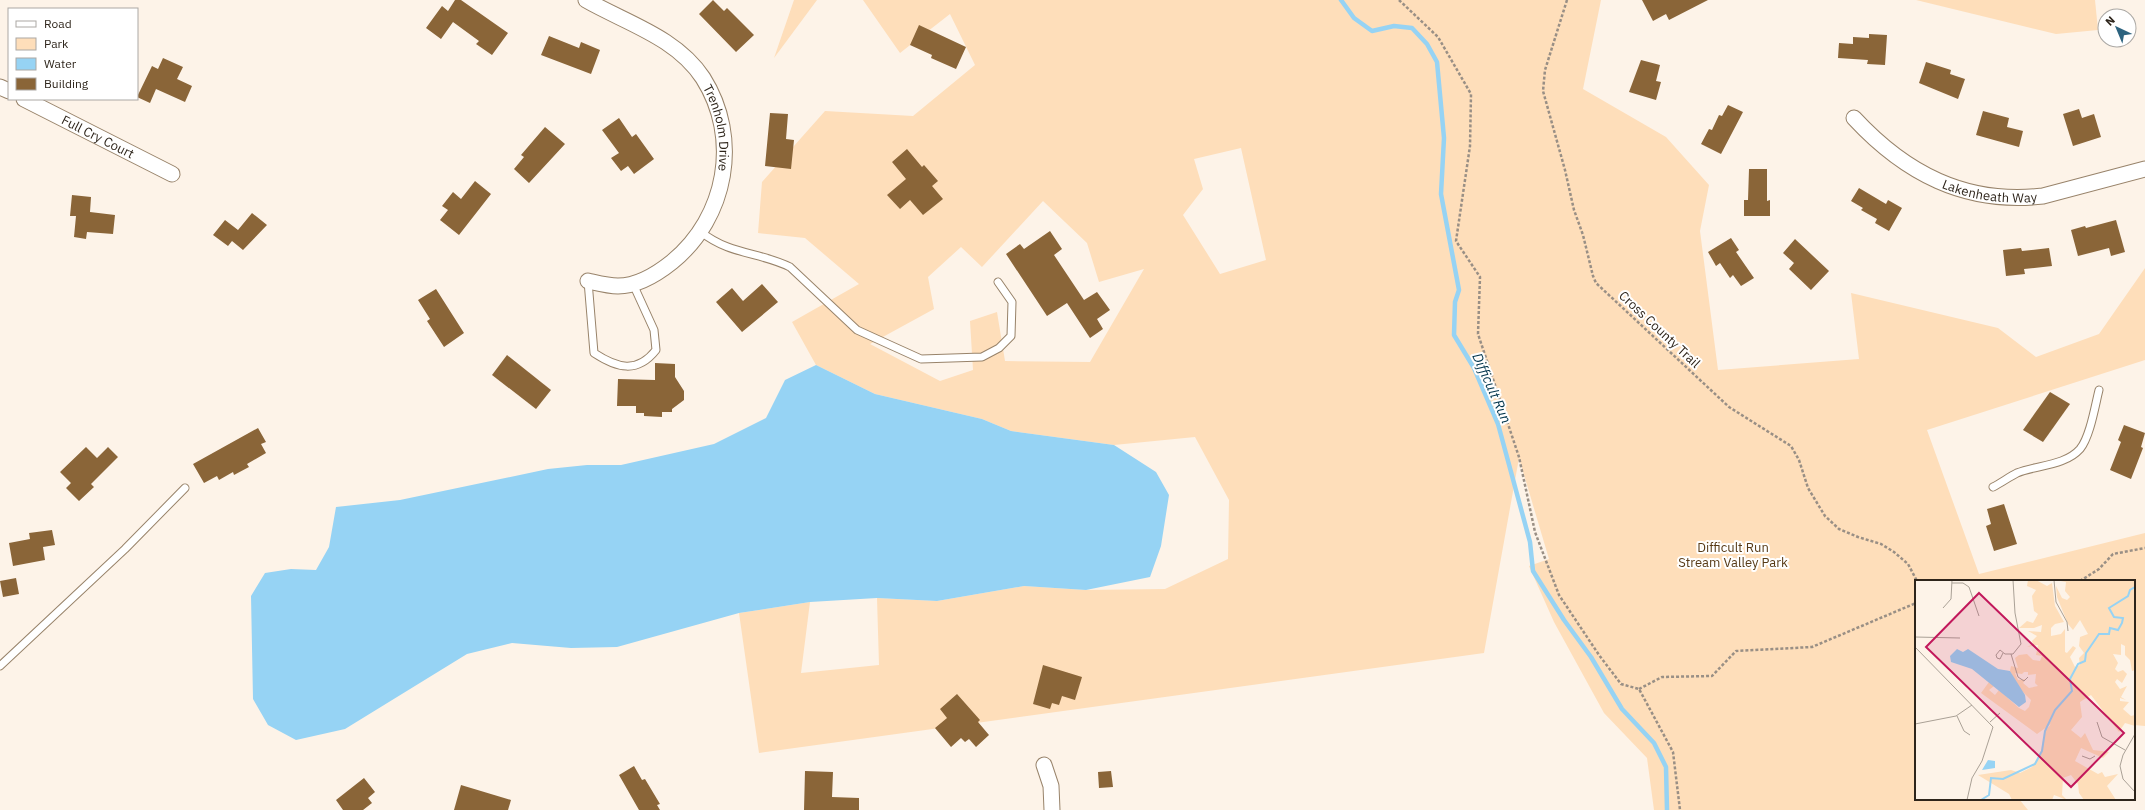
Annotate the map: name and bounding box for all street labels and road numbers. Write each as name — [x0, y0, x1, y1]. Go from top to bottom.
street label: Trenholm Drive — [699, 81, 732, 172]
street label: Full Cry Court — [59, 111, 137, 162]
street label: Lakenheath Way — [1940, 176, 2038, 207]
street label: Cross County Trail — [1615, 287, 1704, 372]

